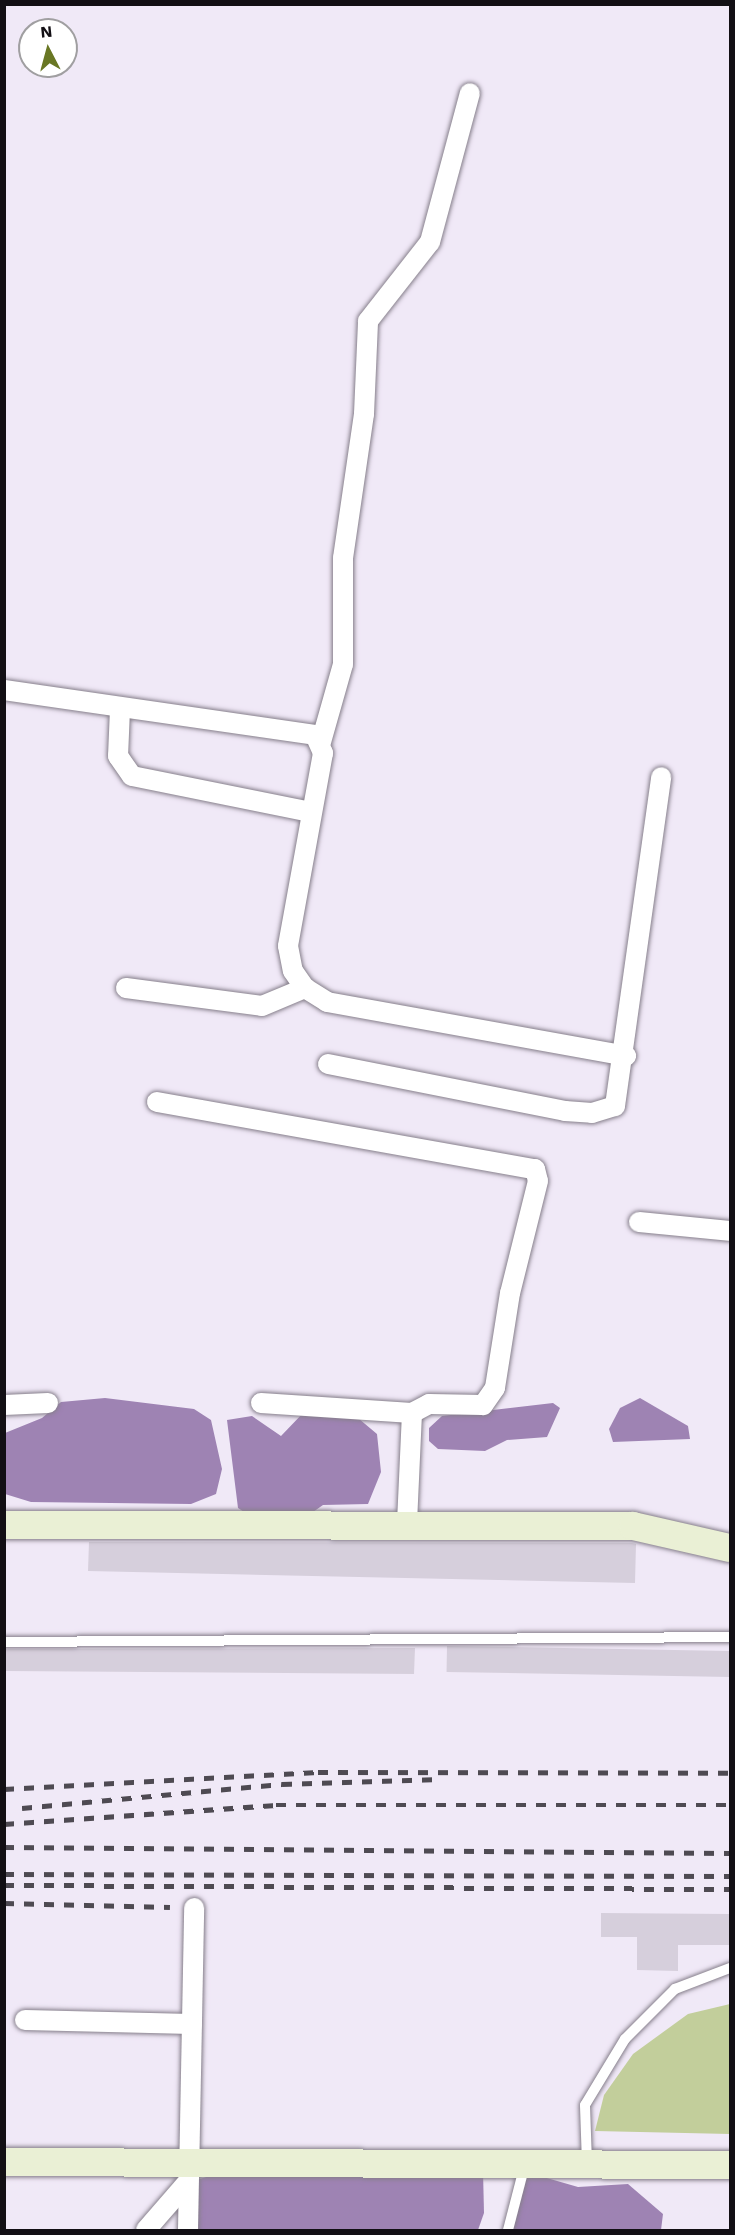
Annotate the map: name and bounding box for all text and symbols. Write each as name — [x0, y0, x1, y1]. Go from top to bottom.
north arrow — [18, 18, 78, 78]
text: N — [39, 22, 53, 42]

